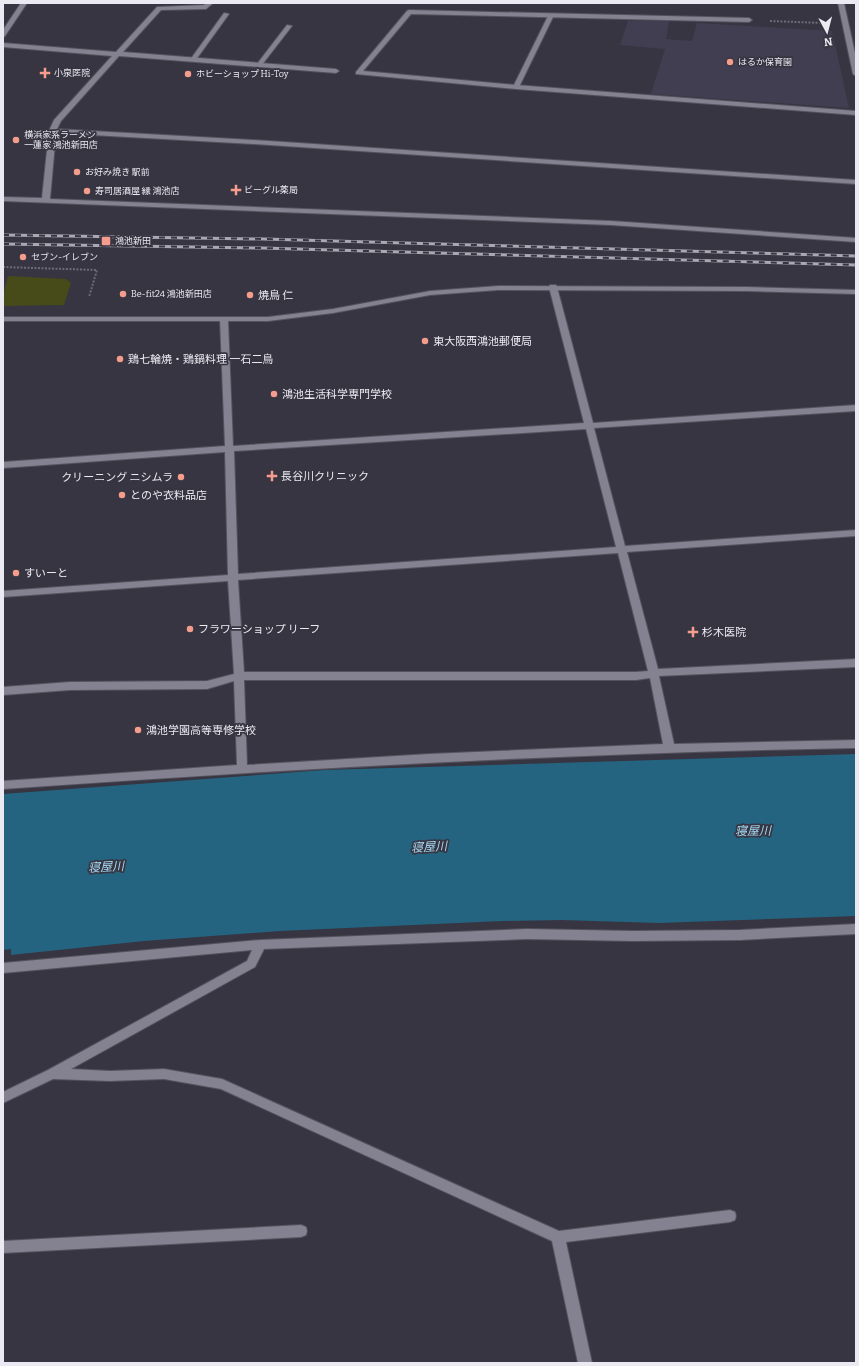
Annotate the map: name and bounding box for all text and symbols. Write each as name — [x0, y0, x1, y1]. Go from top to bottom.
north arrow — [807, 12, 847, 52]
text: N — [823, 34, 833, 48]
marker: はるか保育園 — [725, 57, 735, 67]
place label: はるか保育園 — [738, 57, 792, 67]
marker: 小泉医院 — [39, 67, 51, 79]
place label: 小泉医院 — [54, 68, 90, 78]
marker: ホビーショップ Hi-Toy — [183, 69, 193, 79]
place label: ホビーショップ Hi-Toy — [196, 69, 289, 79]
place label: 横浜家系ラーメン 一蓮家 鴻池新田店 — [24, 130, 98, 150]
marker: 横浜家系ラーメン 一蓮家 鴻池新田店 — [11, 135, 21, 145]
marker: お好み焼き 駅前 — [72, 167, 82, 177]
place label: お好み焼き 駅前 — [85, 167, 150, 177]
marker: ビーグル薬局 — [231, 185, 241, 195]
place label: ビーグル薬局 — [244, 185, 298, 195]
marker: 寿司居酒屋 縁 鴻池店 — [82, 186, 92, 196]
place label: 寿司居酒屋 縁 鴻池店 — [95, 186, 180, 196]
marker: 鴻池新田 — [100, 235, 112, 247]
place label: 鴻池新田 — [115, 236, 151, 246]
marker: セブン-イレブン — [18, 252, 28, 262]
place label: セブン-イレブン — [31, 252, 98, 262]
marker: Be-fit24 鴻池新田店 — [118, 289, 128, 299]
place label: Be-fit24 鴻池新田店 — [131, 289, 212, 299]
place label: 焼鳥 仁 — [258, 289, 293, 302]
marker: 焼鳥 仁 — [245, 290, 255, 300]
place label: 東大阪西鴻池郵便局 — [433, 335, 532, 348]
marker: 東大阪西鴻池郵便局 — [420, 336, 430, 346]
place label: 鶏七輪焼・鶏鍋料理 一石二鳥 — [128, 353, 273, 366]
marker: 鶏七輪焼・鶏鍋料理 一石二鳥 — [115, 354, 125, 364]
place label: 鴻池生活科学専門学校 — [282, 388, 392, 401]
marker: 鴻池生活科学専門学校 — [269, 389, 279, 399]
marker: 長谷川クリニック — [266, 470, 278, 482]
place label: 長谷川クリニック — [281, 470, 369, 483]
place label: クリーニング ニシムラ — [61, 471, 173, 484]
marker: クリーニング ニシムラ — [176, 472, 186, 482]
place label: とのや衣料品店 — [130, 489, 207, 502]
marker: とのや衣料品店 — [117, 490, 127, 500]
place label: すいーと — [24, 567, 68, 580]
marker: すいーと — [11, 568, 21, 578]
place label: フラワーショップ リーフ — [198, 623, 320, 636]
marker: フラワーショップ リーフ — [185, 624, 195, 634]
marker: 杉木医院 — [687, 626, 699, 638]
place label: 杉木医院 — [702, 626, 746, 639]
place label: 鴻池学園高等専修学校 — [146, 724, 256, 737]
marker: 鴻池学園高等専修学校 — [133, 725, 143, 735]
water label: 寝屋川 — [735, 824, 773, 838]
water label: 寝屋川 — [411, 839, 449, 855]
water label: 寝屋川 — [88, 859, 126, 875]

